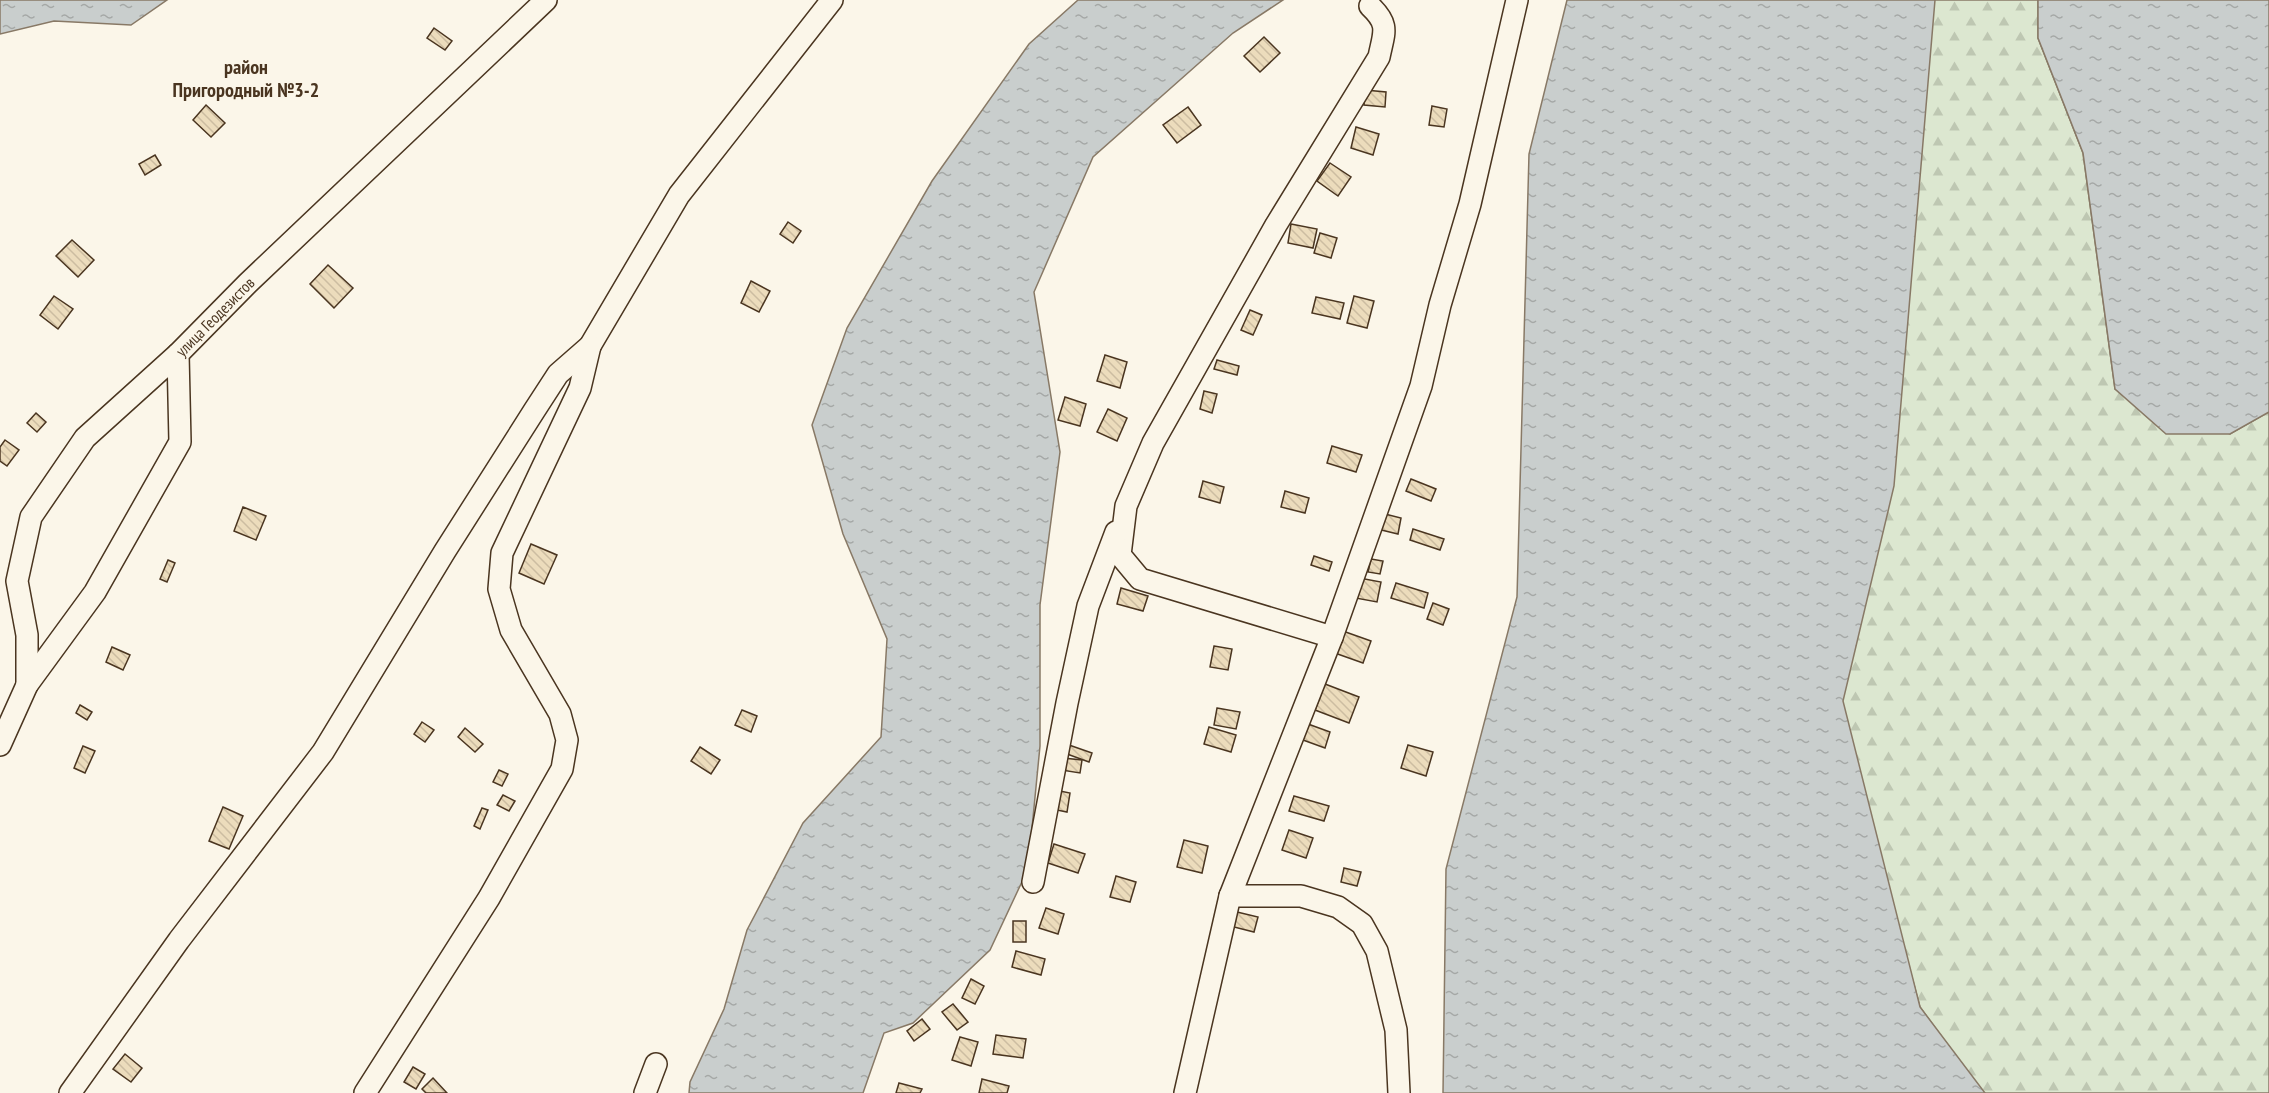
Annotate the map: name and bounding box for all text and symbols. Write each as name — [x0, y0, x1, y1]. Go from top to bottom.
district label: район Пригородный №3-2 — [173, 54, 319, 103]
street label: улица Геодезистов — [171, 272, 258, 361]

